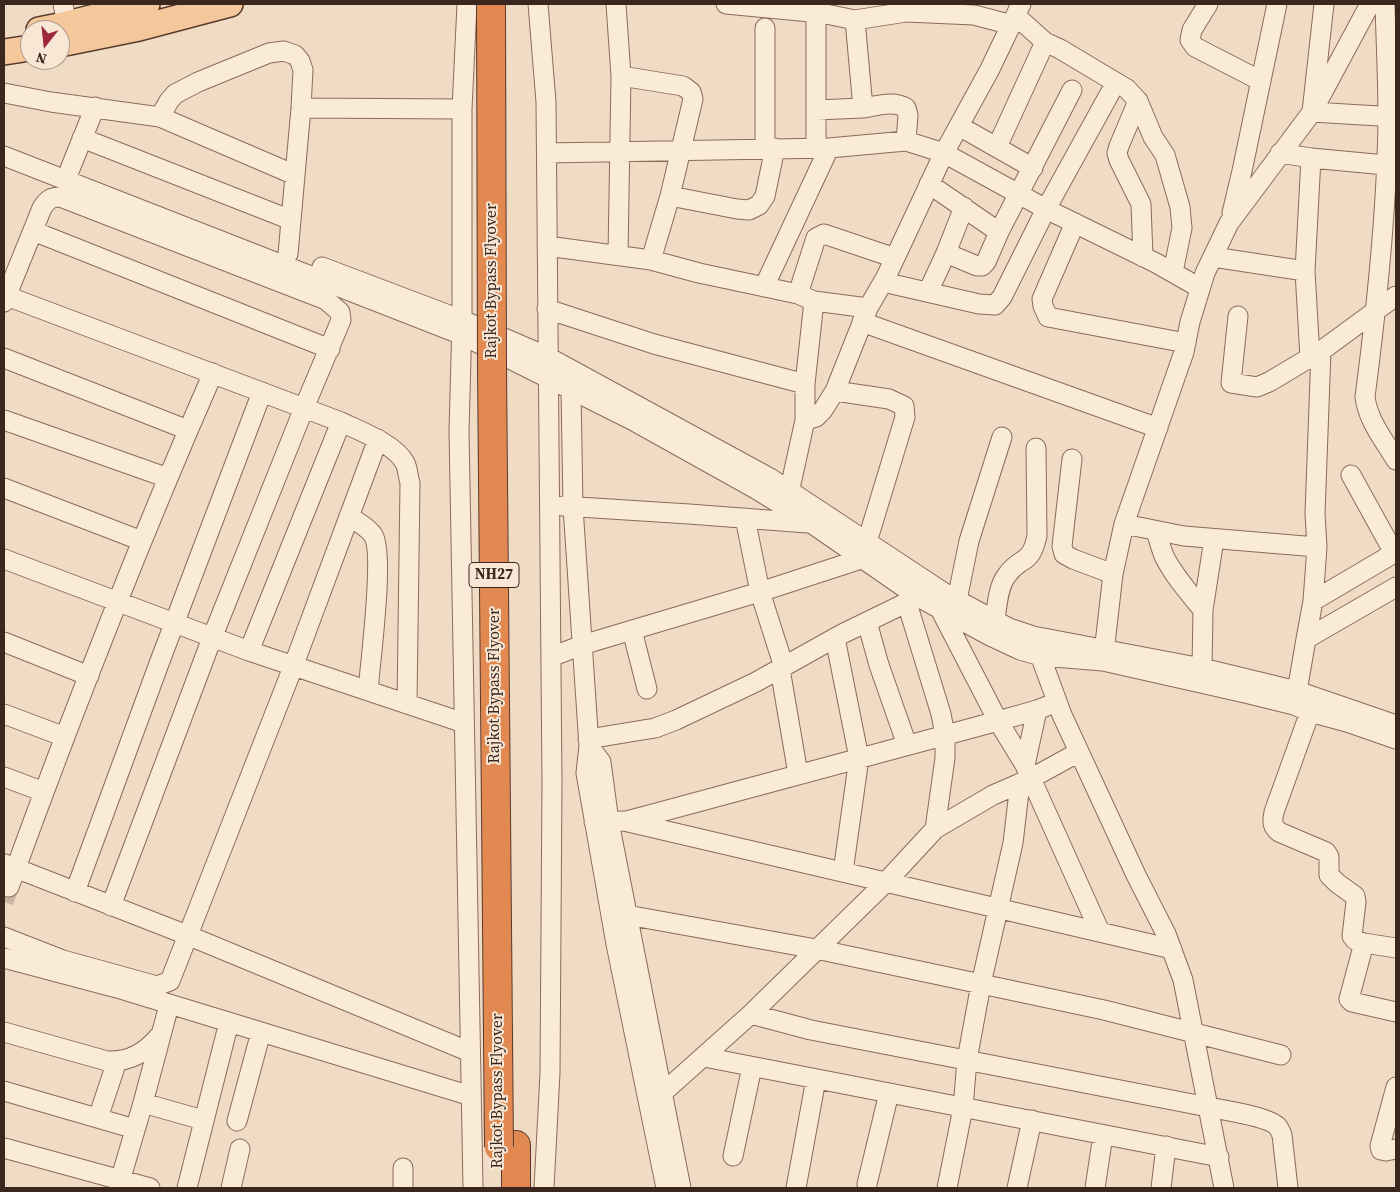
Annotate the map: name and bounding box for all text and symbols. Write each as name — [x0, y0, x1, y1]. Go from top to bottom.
north arrow — [20, 20, 70, 70]
text: N — [33, 47, 49, 69]
street label: Rajkot Bypass Flyover — [482, 203, 502, 359]
road number: NH27 — [469, 562, 519, 588]
street label: Rajkot Bypass Flyover — [485, 608, 505, 764]
street label: Rajkot Bypass Flyover — [488, 1013, 508, 1169]

